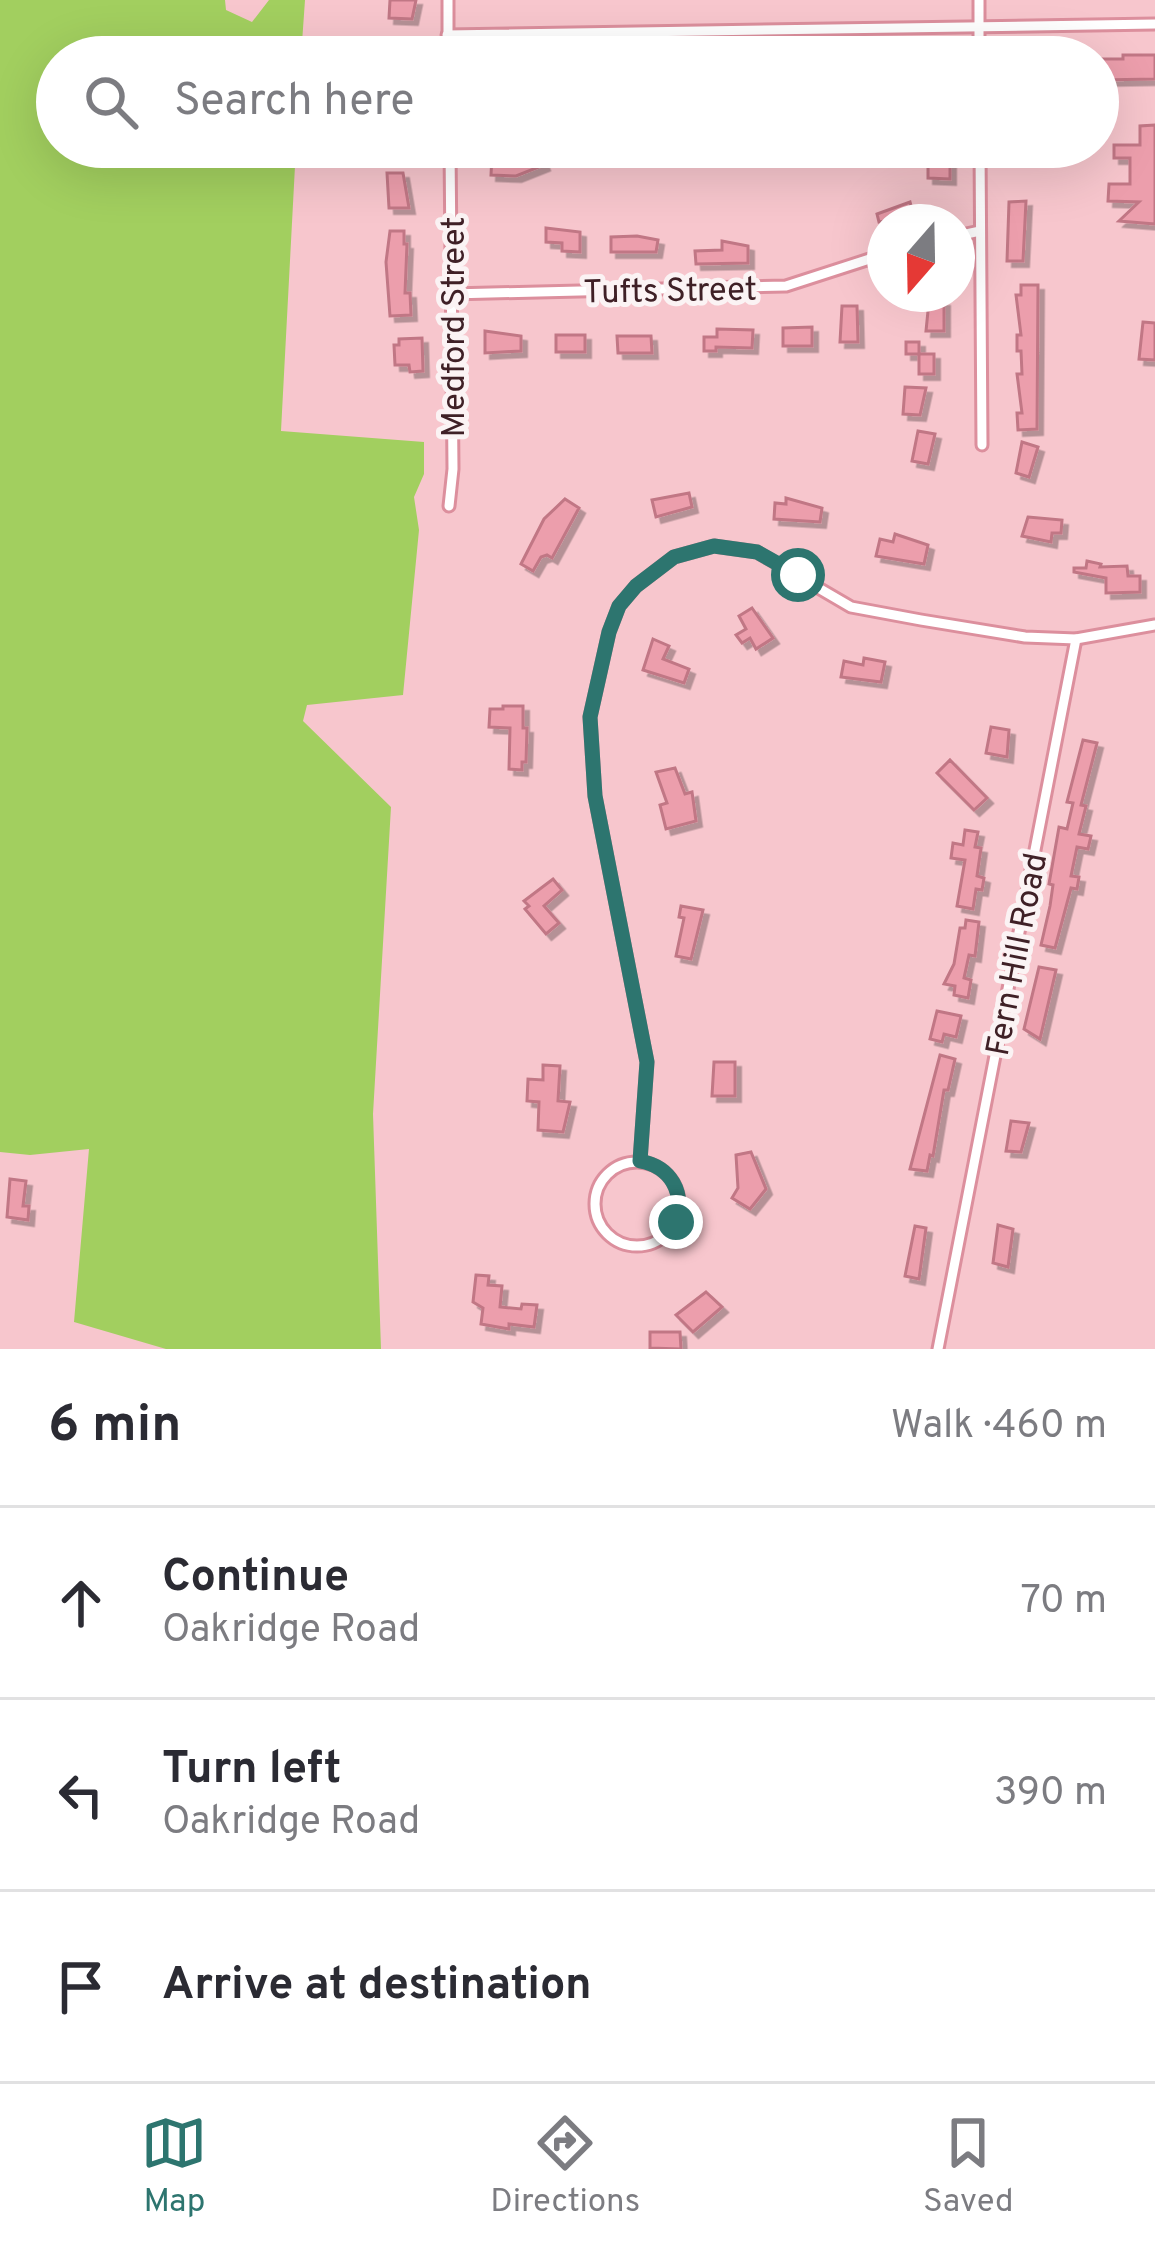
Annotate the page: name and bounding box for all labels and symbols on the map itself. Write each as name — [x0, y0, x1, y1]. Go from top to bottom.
north arrow — [867, 204, 975, 312]
street label: Medford Street — [435, 216, 477, 438]
street label: Tufts Street — [583, 270, 757, 316]
route start — [771, 548, 825, 602]
street label: Fern Hill Road — [979, 850, 1059, 1060]
route end — [649, 1195, 703, 1249]

